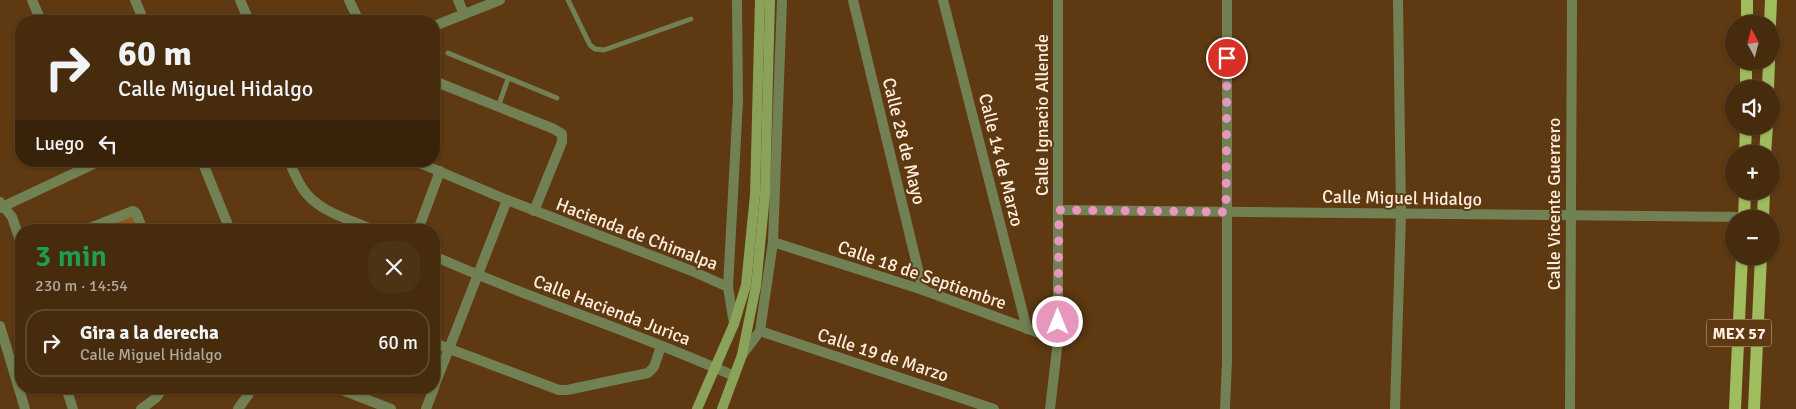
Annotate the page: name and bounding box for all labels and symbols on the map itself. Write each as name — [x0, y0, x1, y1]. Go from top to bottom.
north arrow — [1725, 15, 1780, 70]
street label: Calle Ignacio Allende — [1031, 34, 1053, 196]
pin — [1206, 37, 1248, 79]
street label: Calle 28 de Mayo — [878, 75, 930, 207]
street label: Calle 14 de Marzo — [974, 91, 1028, 229]
street label: Calle Vicente Guerrero — [1543, 118, 1565, 290]
street label: Calle Miguel Hidalgo — [1322, 186, 1482, 210]
street label: Hacienda de Chimalpa — [553, 193, 721, 275]
street label: Calle 18 de Septiembre — [835, 236, 1009, 314]
street label: Calle Hacienda Jurica — [530, 270, 694, 350]
position arrow — [1031, 295, 1083, 347]
road number: MEX 57 — [1706, 319, 1772, 346]
street label: Calle 19 de Marzo — [815, 323, 951, 387]

